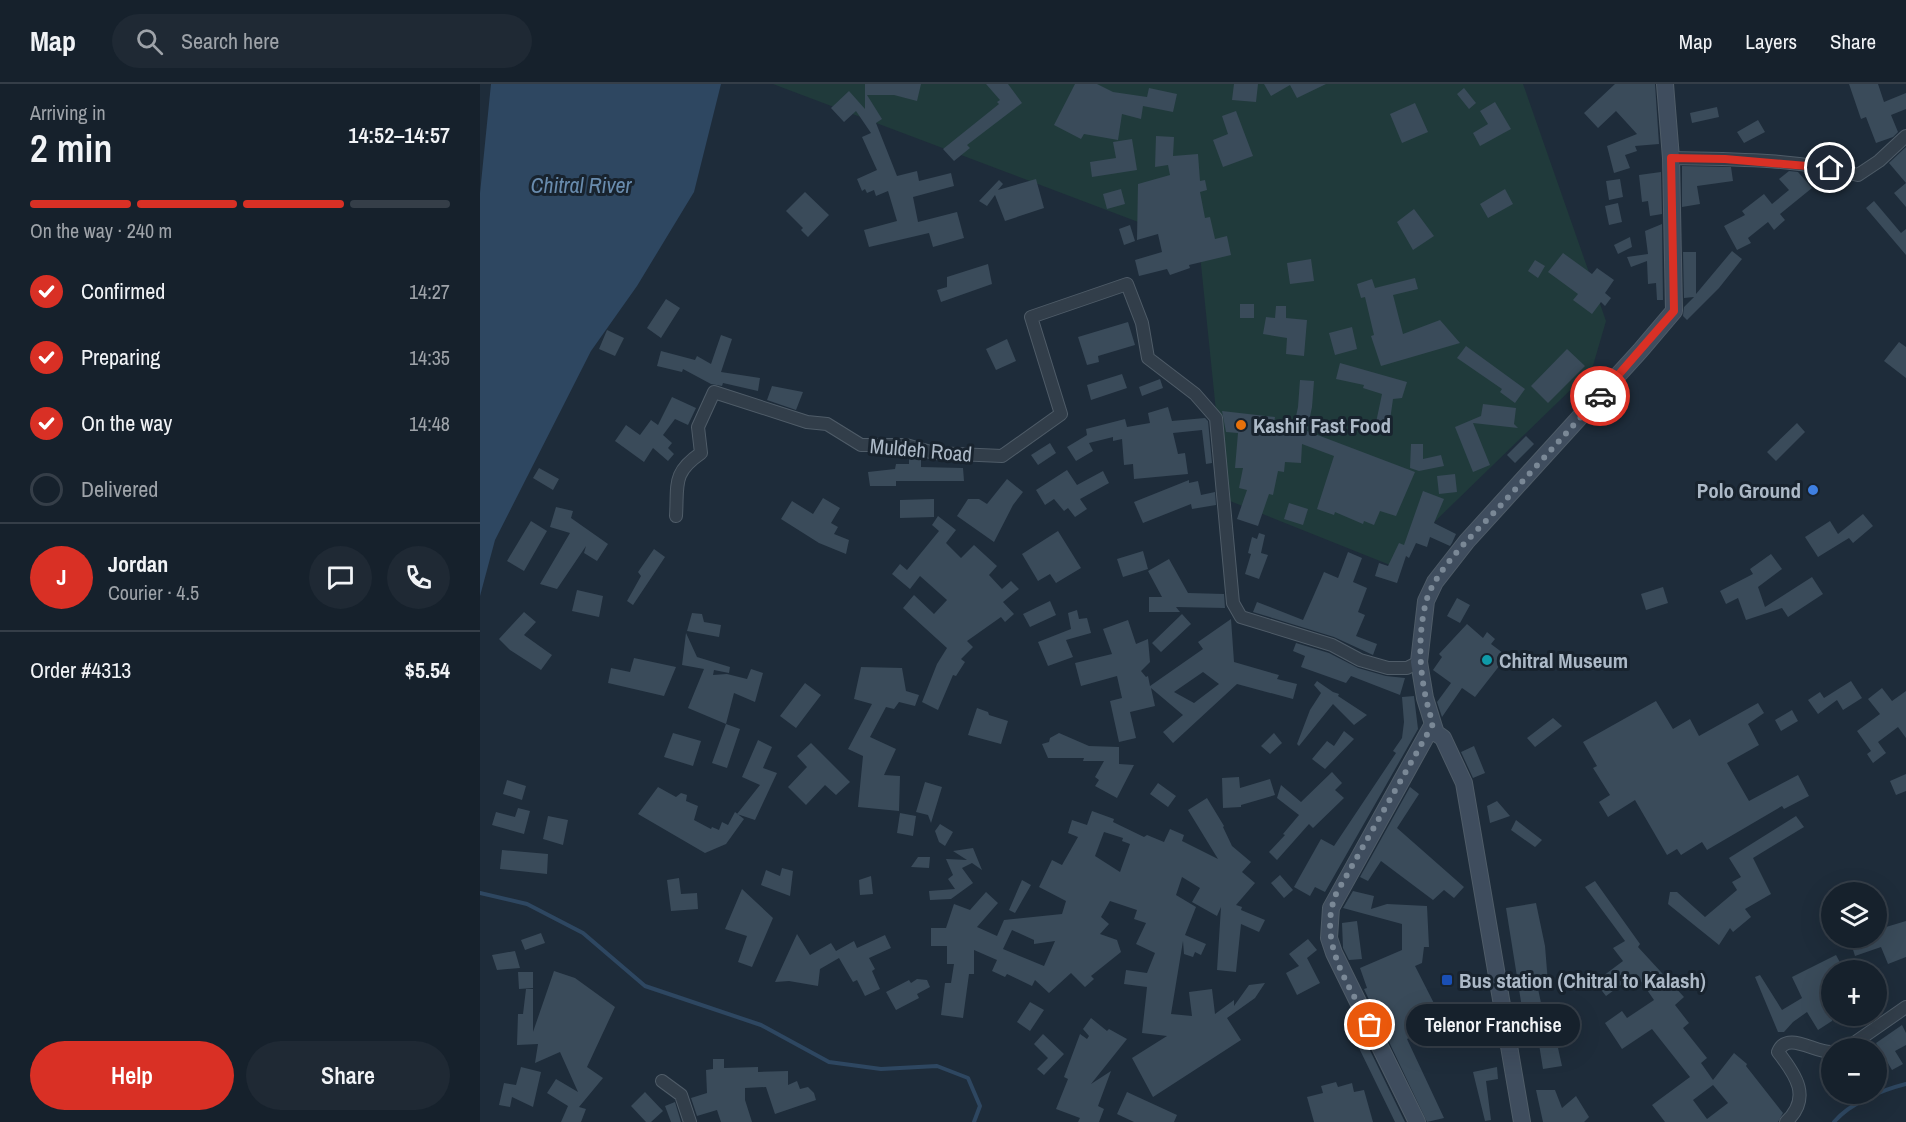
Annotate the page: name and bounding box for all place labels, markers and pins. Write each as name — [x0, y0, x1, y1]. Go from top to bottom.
pin — [1804, 142, 1855, 193]
place label: Kashif Fast Food — [1253, 411, 1391, 440]
marker: Kashif Fast Food — [1234, 418, 1248, 432]
place label: Polo Ground — [1697, 476, 1801, 505]
marker: Polo Ground — [1806, 483, 1820, 497]
place label: Chitral Museum — [1499, 646, 1628, 675]
marker: Chitral Museum — [1480, 653, 1494, 667]
place label: Bus station (Chitral to Kalash) — [1459, 966, 1706, 995]
marker: Bus station (Chitral to Kalash) — [1440, 973, 1454, 987]
pin — [1344, 999, 1395, 1050]
callout: Telenor Franchise — [1406, 1004, 1580, 1046]

